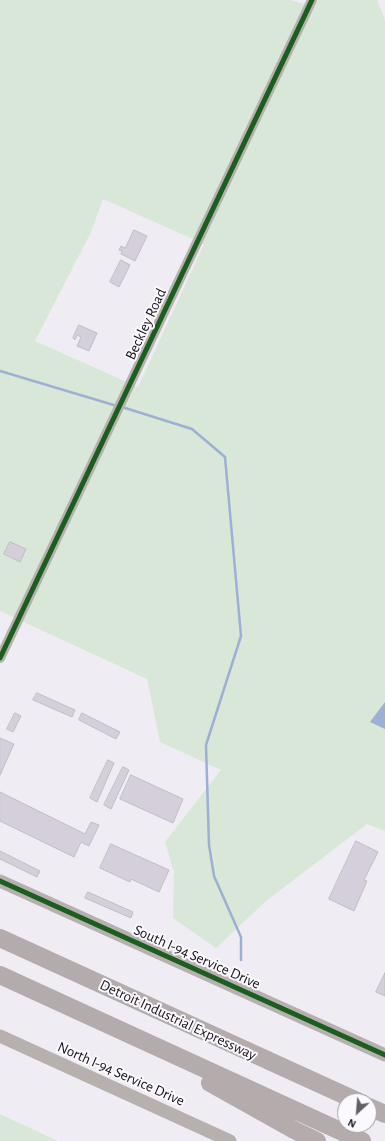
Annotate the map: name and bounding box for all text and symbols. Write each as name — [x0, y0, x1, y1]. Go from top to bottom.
street label: Beckley Road — [122, 285, 170, 363]
street label: South I-94 Service Drive — [131, 921, 263, 993]
street label: Detroit Industrial Expressway — [97, 976, 259, 1064]
street label: North I-94 Service Drive — [55, 1038, 187, 1110]
north arrow — [337, 1093, 377, 1133]
text: N — [346, 1117, 358, 1130]

